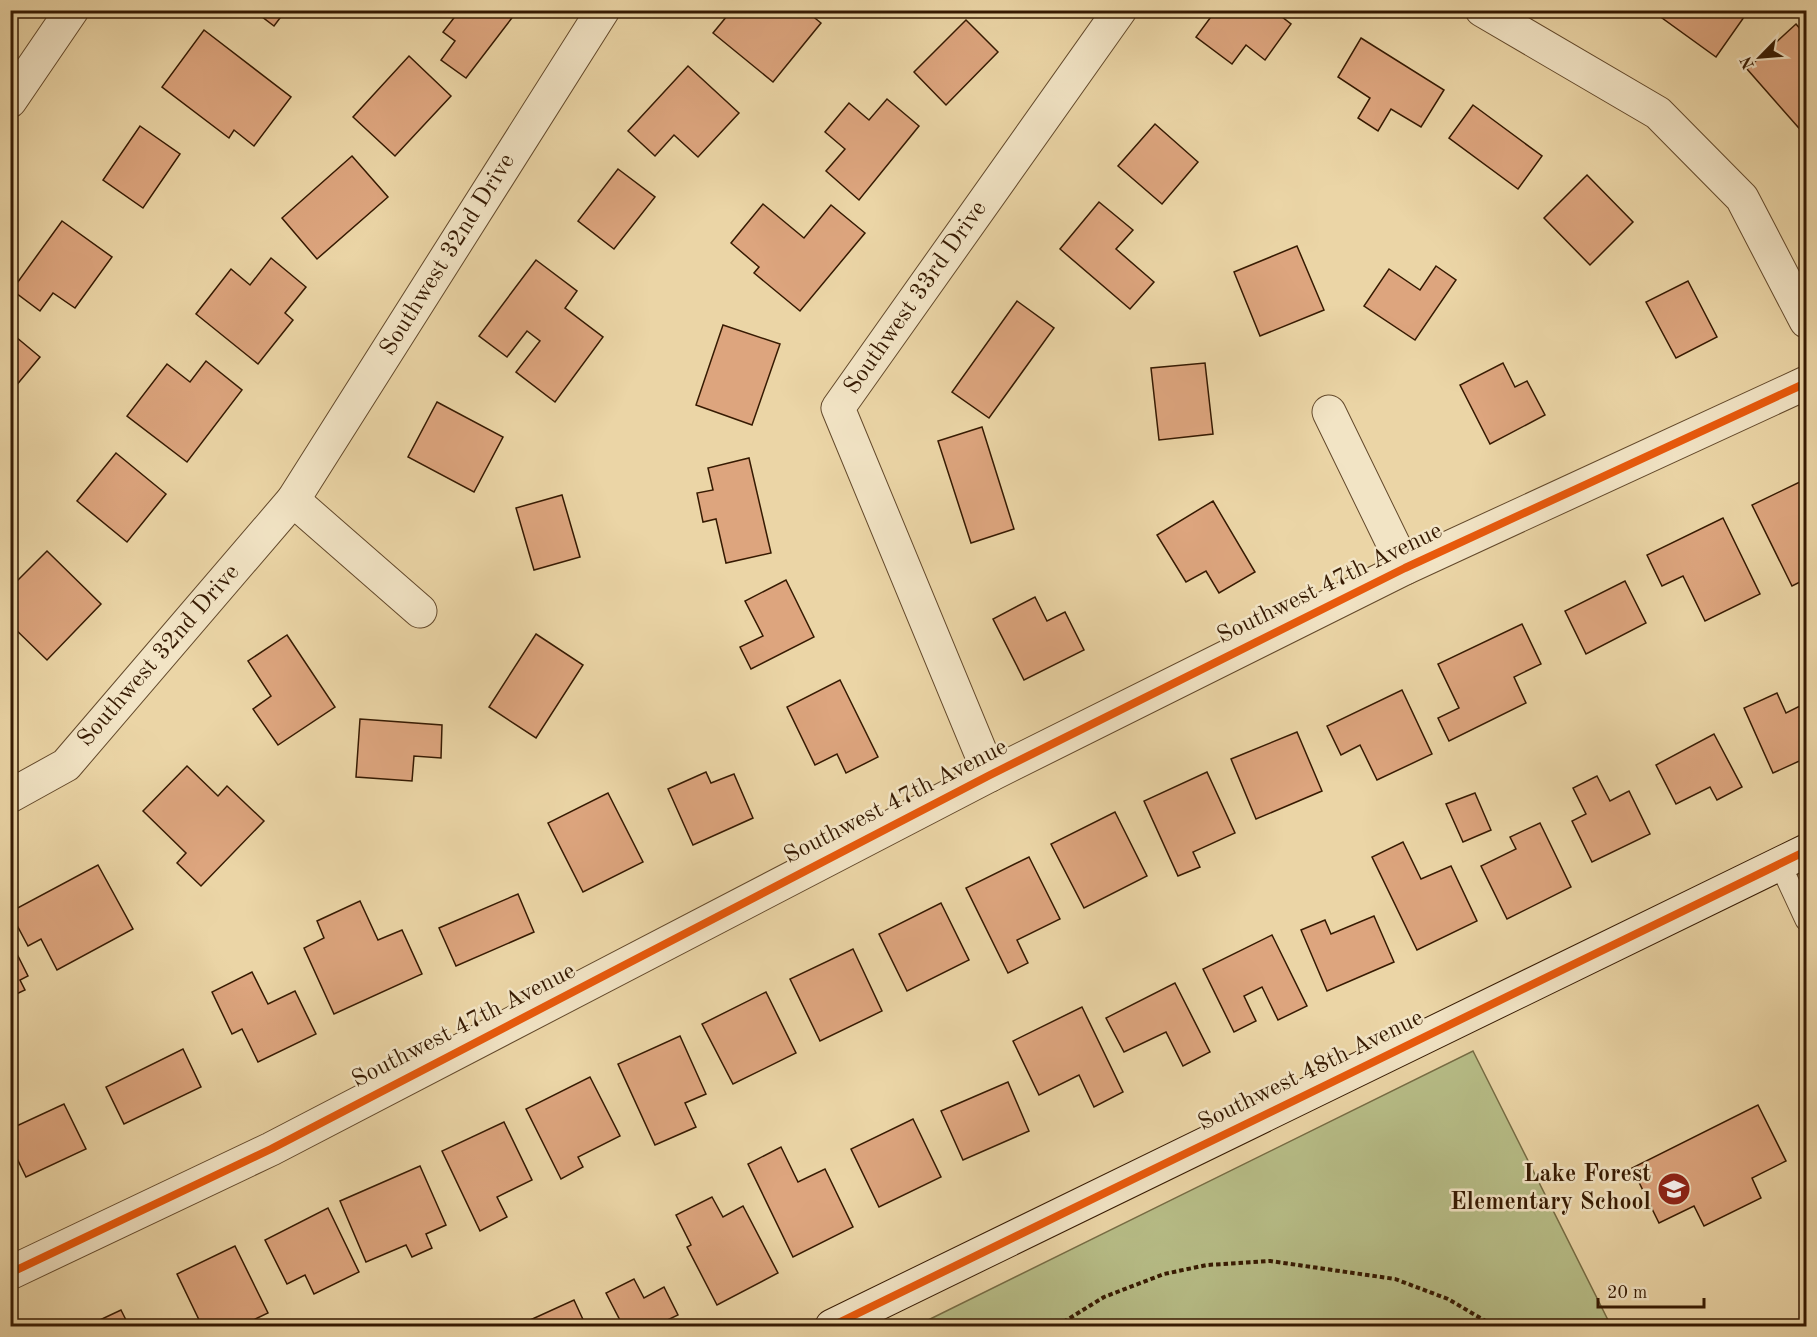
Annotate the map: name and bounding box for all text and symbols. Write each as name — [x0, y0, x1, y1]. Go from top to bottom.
north arrow — [1730, 27, 1790, 87]
text: N — [1738, 53, 1758, 71]
street label: Southwest 32nd Drive — [376, 150, 520, 360]
street label: Southwest 33rd Drive — [840, 197, 992, 399]
street label: Southwest 47th Avenue — [1214, 519, 1446, 649]
street label: Southwest 32nd Drive — [74, 560, 244, 752]
street label: Southwest 47th Avenue — [780, 735, 1012, 869]
street label: Southwest 47th Avenue — [348, 959, 580, 1093]
street label: Southwest 48th Avenue — [1195, 1006, 1427, 1136]
place label: Lake Forest Elementary School — [1450, 1163, 1651, 1215]
school or university icon: Lake Forest Elementary School — [1656, 1171, 1692, 1207]
scale bar — [1598, 1271, 1704, 1309]
text: 20 m — [1607, 1284, 1647, 1302]

